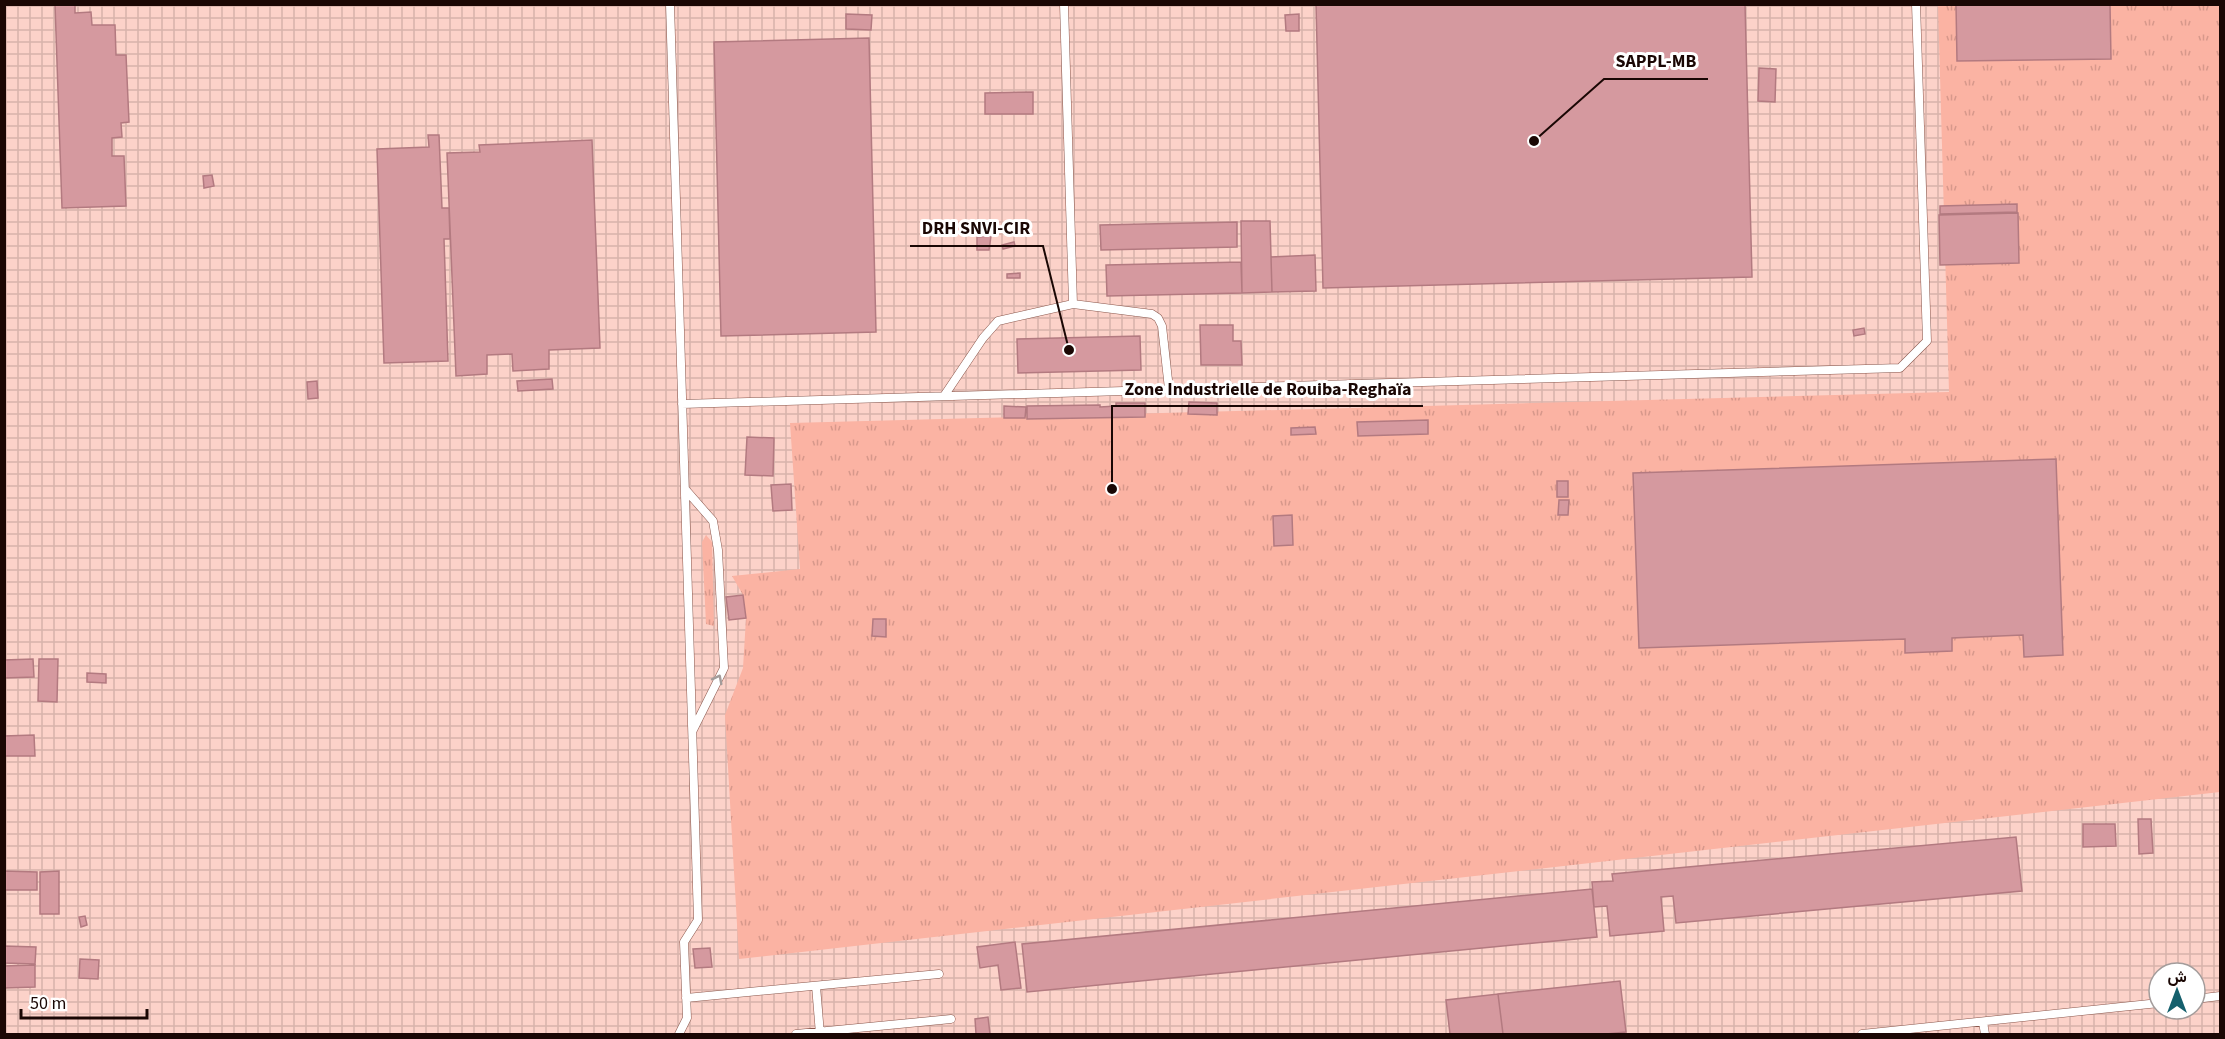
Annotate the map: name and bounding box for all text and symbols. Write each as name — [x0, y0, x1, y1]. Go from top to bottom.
callout: SAPPL-MB — [1604, 43, 1708, 79]
text: SAPPL-MB — [1616, 49, 1697, 74]
callout: DRH SNVI-CIR — [910, 210, 1043, 246]
text: DRH SNVI-CIR — [922, 216, 1030, 241]
callout: Zone Industrielle de Rouiba-Reghaïa — [1112, 370, 1423, 406]
text: Zone Industrielle de Rouiba-Reghaïa — [1125, 377, 1411, 402]
one-way arrow — [711, 675, 723, 686]
north arrow — [2147, 961, 2207, 1021]
text: ش — [2167, 966, 2187, 988]
scale bar — [21, 982, 147, 1020]
text: 50 m — [30, 991, 66, 1016]

